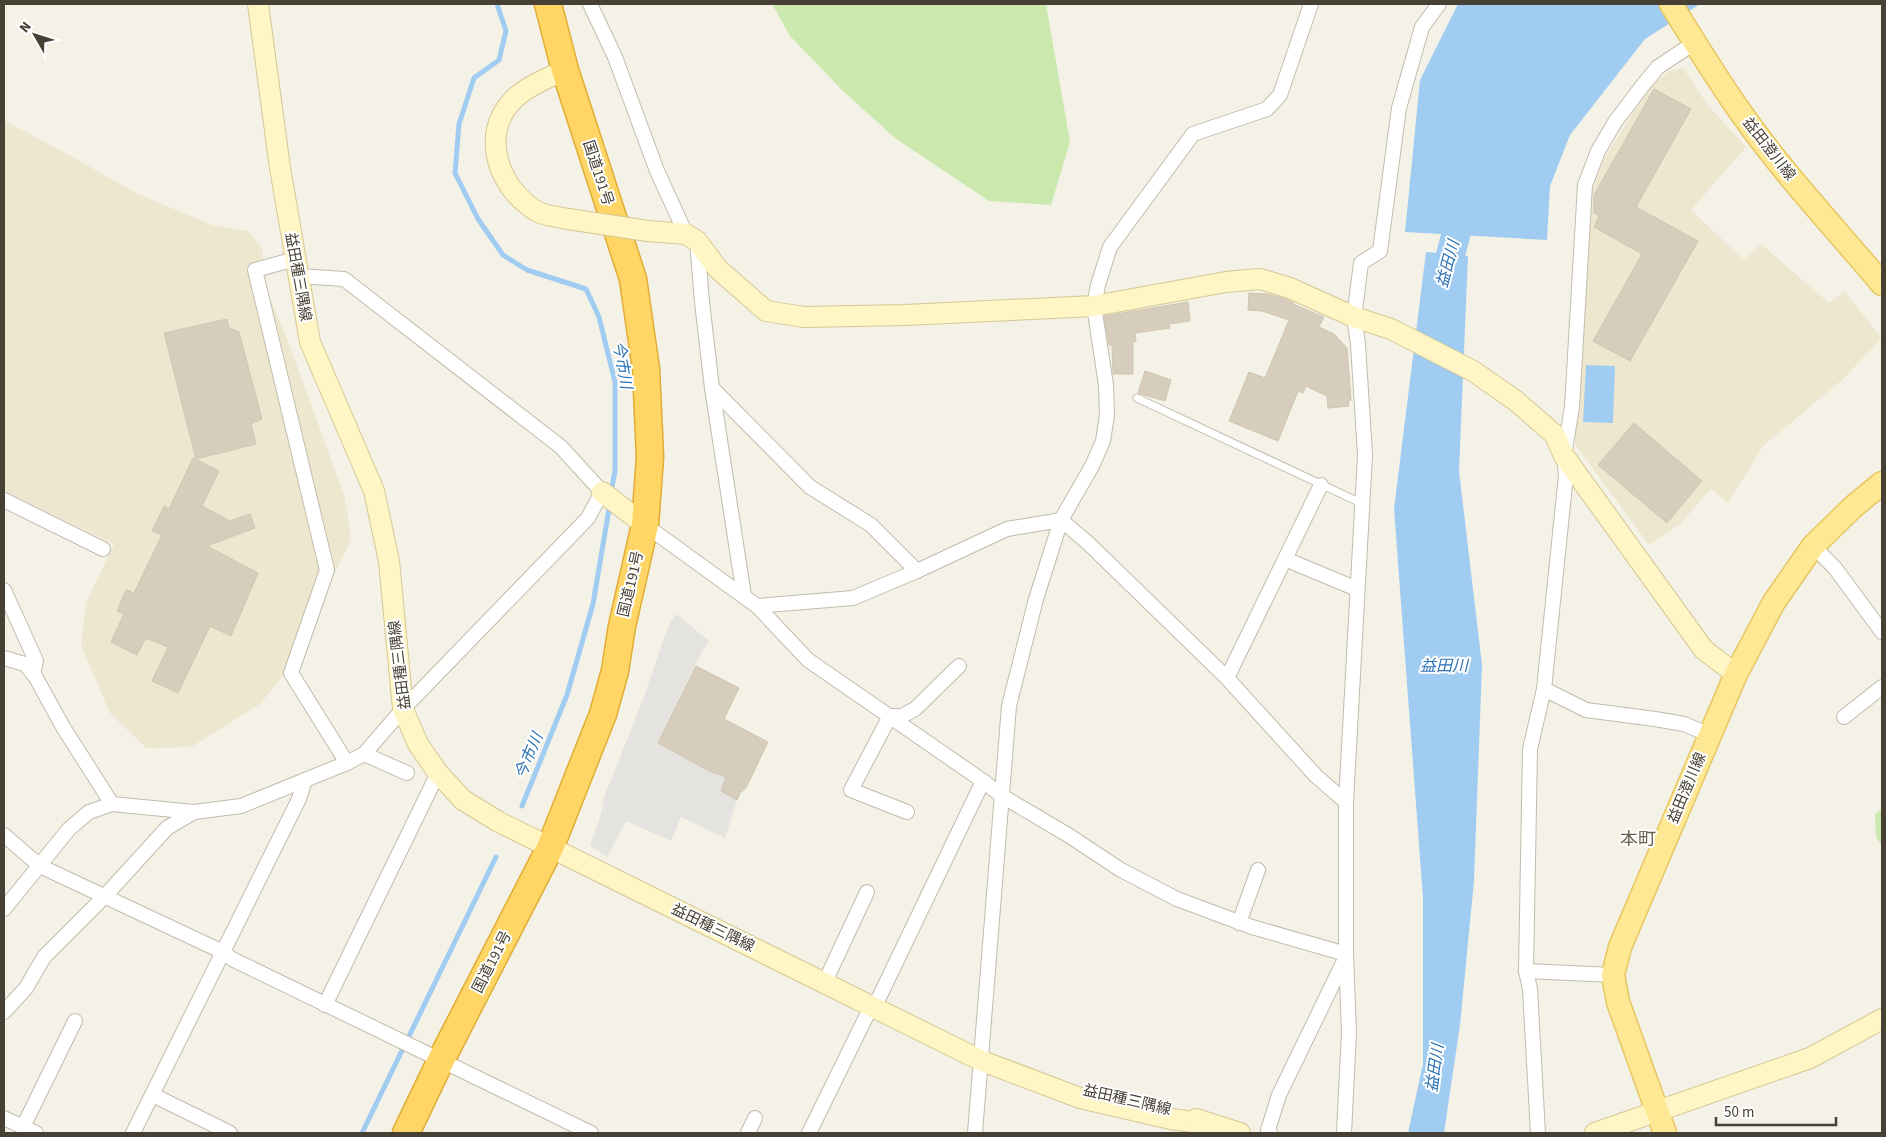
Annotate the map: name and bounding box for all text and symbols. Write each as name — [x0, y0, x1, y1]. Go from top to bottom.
north arrow — [10, 10, 60, 60]
text: N — [15, 18, 36, 37]
street label: 益田澄川線 — [1738, 113, 1800, 185]
street label: 国道191号 — [578, 138, 618, 208]
street label: 益田種三隅線 — [280, 231, 316, 323]
water label: 益田川 — [1431, 236, 1465, 290]
water label: 今市川 — [607, 339, 637, 393]
street label: 国道191号 — [613, 549, 649, 619]
street label: 益田種三隅線 — [384, 619, 416, 711]
water label: 益田川 — [1420, 655, 1470, 677]
water label: 今市川 — [509, 728, 549, 782]
street label: 益田澄川線 — [1663, 749, 1711, 827]
district label: 本町 — [1620, 827, 1656, 852]
street label: 益田種三隅線 — [668, 899, 758, 957]
street label: 国道191号 — [467, 927, 517, 997]
water label: 益田川 — [1421, 1041, 1450, 1093]
street label: 益田種三隅線 — [1081, 1080, 1173, 1120]
scale bar — [1716, 1094, 1836, 1126]
text: 50 m — [1724, 1102, 1754, 1123]

